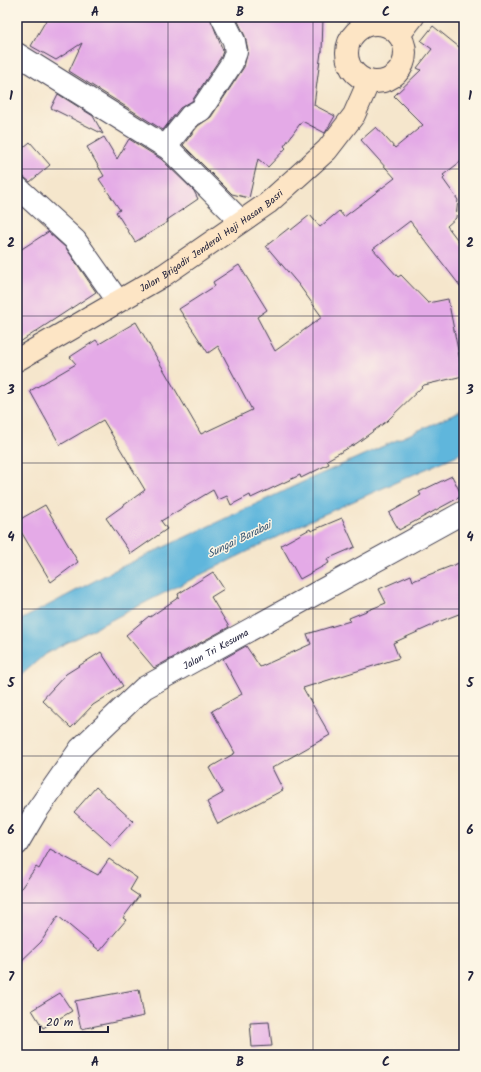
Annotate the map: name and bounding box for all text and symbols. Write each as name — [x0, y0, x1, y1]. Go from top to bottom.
text: A — [91, 2, 99, 23]
text: B — [236, 2, 244, 23]
text: C — [382, 2, 390, 23]
text: 1 — [9, 86, 13, 107]
text: 1 — [468, 86, 472, 107]
street label: Jalan Brigadir Jenderal Haji Hasan Basri — [137, 186, 288, 297]
text: 2 — [7, 233, 15, 254]
text: 2 — [466, 233, 474, 254]
text: 3 — [6, 380, 15, 401]
text: 3 — [465, 380, 474, 401]
water label: Sungai Barabai — [205, 516, 276, 563]
text: 4 — [7, 527, 15, 548]
text: 4 — [466, 527, 474, 548]
street label: Jalan Tri Kesuma — [180, 625, 252, 674]
text: 5 — [7, 673, 16, 694]
text: 5 — [466, 673, 475, 694]
text: 6 — [7, 820, 15, 841]
text: 6 — [466, 820, 474, 841]
text: 7 — [8, 967, 15, 988]
text: 7 — [467, 967, 474, 988]
scale bar — [40, 1008, 108, 1034]
text: 20 m — [46, 1013, 74, 1032]
text: A — [91, 1052, 99, 1072]
text: B — [236, 1052, 244, 1072]
text: C — [382, 1052, 390, 1072]

